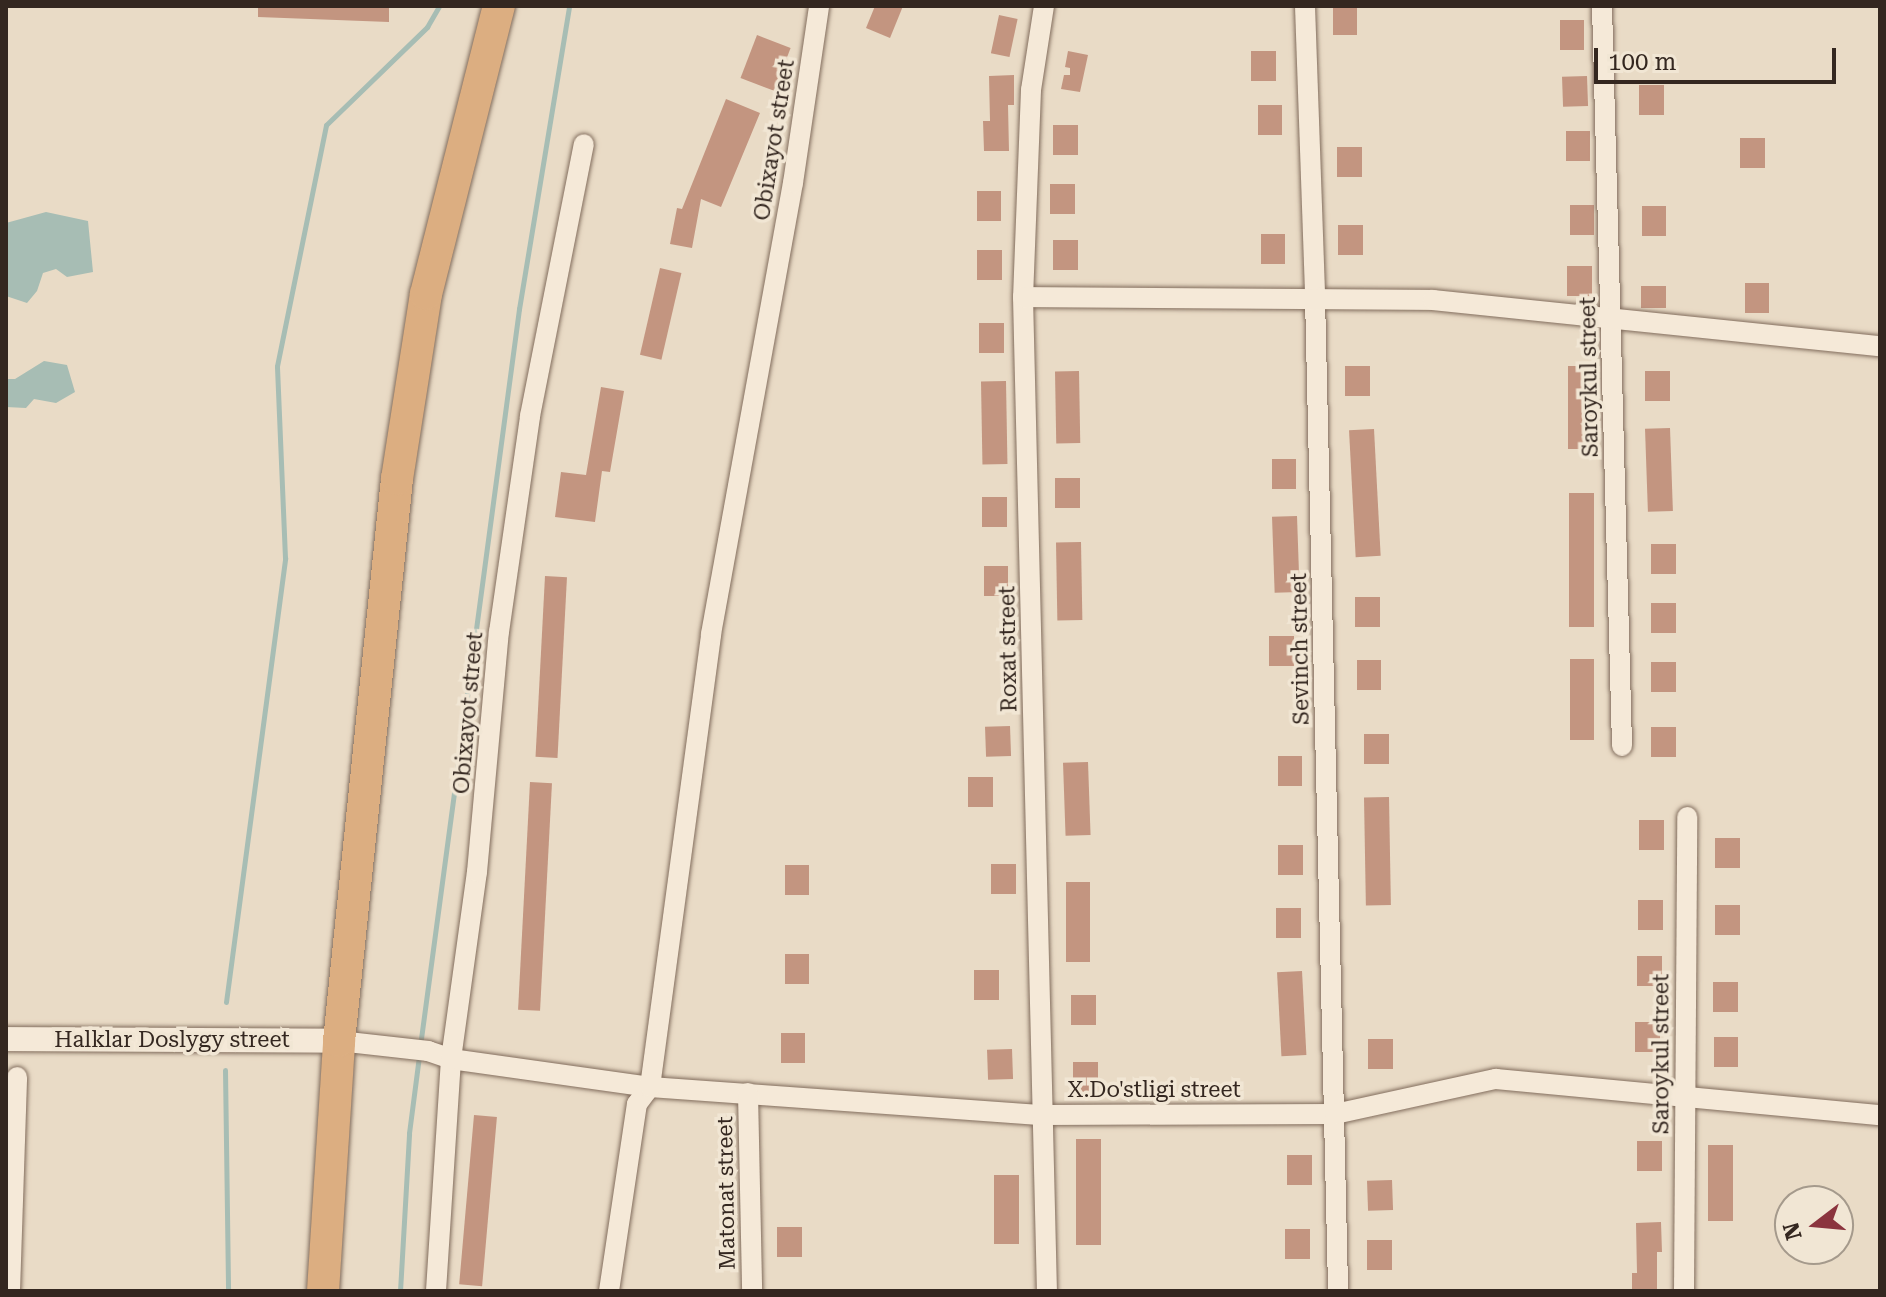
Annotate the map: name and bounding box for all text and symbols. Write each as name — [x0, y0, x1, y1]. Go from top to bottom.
scale bar — [1598, 32, 1840, 82]
text: 100 m — [1608, 48, 1676, 76]
street label: Obixayot street — [748, 58, 800, 222]
street label: Saroykul street — [1574, 297, 1604, 457]
street label: Sevinch street — [1285, 573, 1315, 725]
street label: Roxat street — [994, 586, 1022, 712]
street label: Obixayot street — [448, 631, 488, 795]
street label: Saroykul street — [1648, 974, 1674, 1134]
street label: Halklar Doslygy street — [54, 1027, 290, 1053]
street label: X.Do'stligi street — [1067, 1077, 1241, 1103]
street label: Matonat street — [711, 1116, 741, 1270]
north arrow — [1774, 1185, 1854, 1265]
text: N — [1778, 1220, 1807, 1243]

